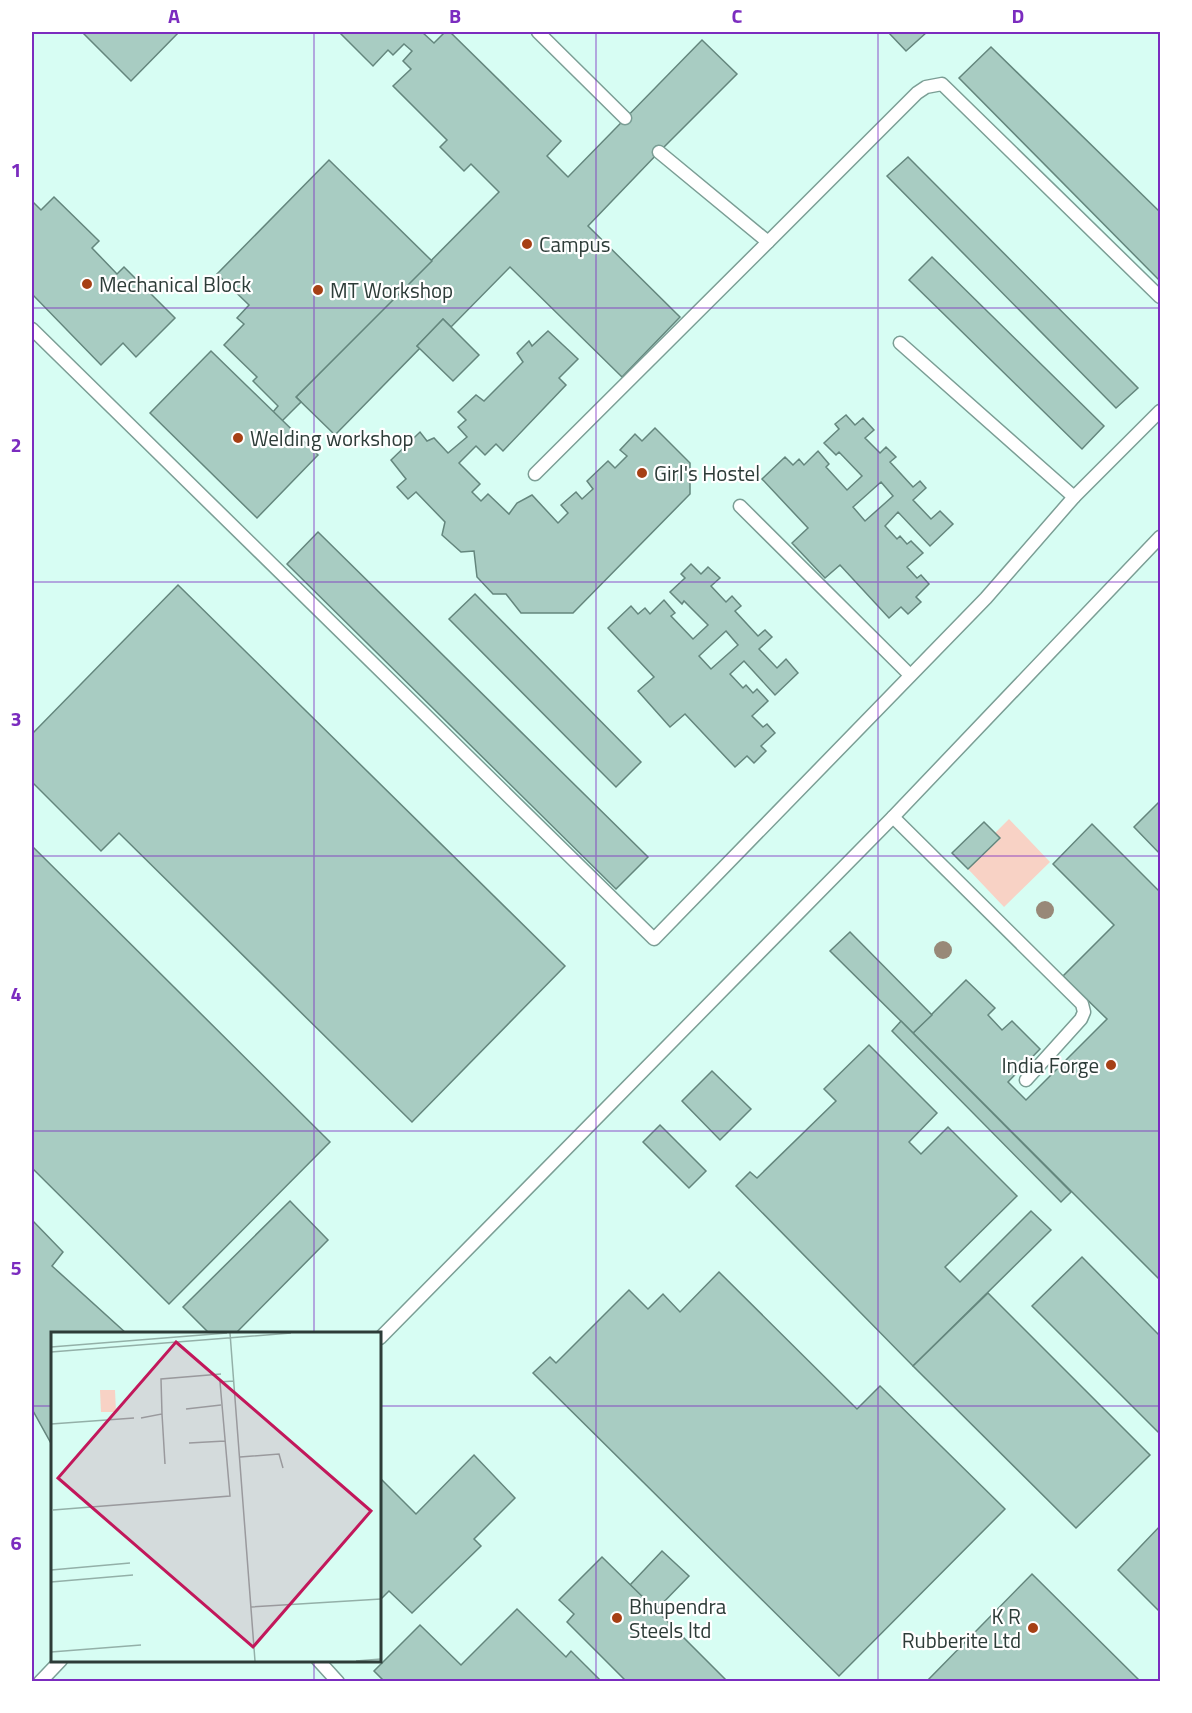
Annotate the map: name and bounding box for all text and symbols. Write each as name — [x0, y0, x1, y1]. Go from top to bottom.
text: A — [168, 0, 180, 31]
text: B — [449, 0, 461, 31]
text: C — [732, 0, 743, 31]
text: D — [1012, 0, 1024, 31]
text: 1 — [10, 154, 22, 185]
place label: Campus — [539, 228, 610, 260]
marker: Campus — [520, 237, 534, 251]
place label: Mechanical Block — [99, 268, 251, 300]
place label: MT Workshop — [330, 274, 453, 306]
marker: Mechanical Block — [80, 277, 94, 291]
marker: MT Workshop — [311, 283, 325, 297]
place label: Welding workshop — [250, 422, 414, 454]
text: 2 — [10, 429, 22, 460]
marker: Welding workshop — [231, 431, 245, 445]
place label: Girl's Hostel — [654, 457, 760, 489]
marker: Girl's Hostel — [635, 466, 649, 480]
text: 3 — [10, 703, 22, 734]
text: 4 — [10, 978, 22, 1009]
place label: India Forge — [1001, 1049, 1099, 1081]
marker: India Forge — [1104, 1058, 1118, 1072]
text: 5 — [10, 1252, 22, 1283]
inset map — [51, 1332, 381, 1662]
text: 6 — [10, 1527, 22, 1558]
place label: Bhupendra Steels ltd — [629, 1590, 727, 1646]
place label: K R Rubberite Ltd — [902, 1600, 1021, 1656]
marker: Bhupendra Steels ltd — [610, 1611, 624, 1625]
marker: K R Rubberite Ltd — [1026, 1621, 1040, 1635]

